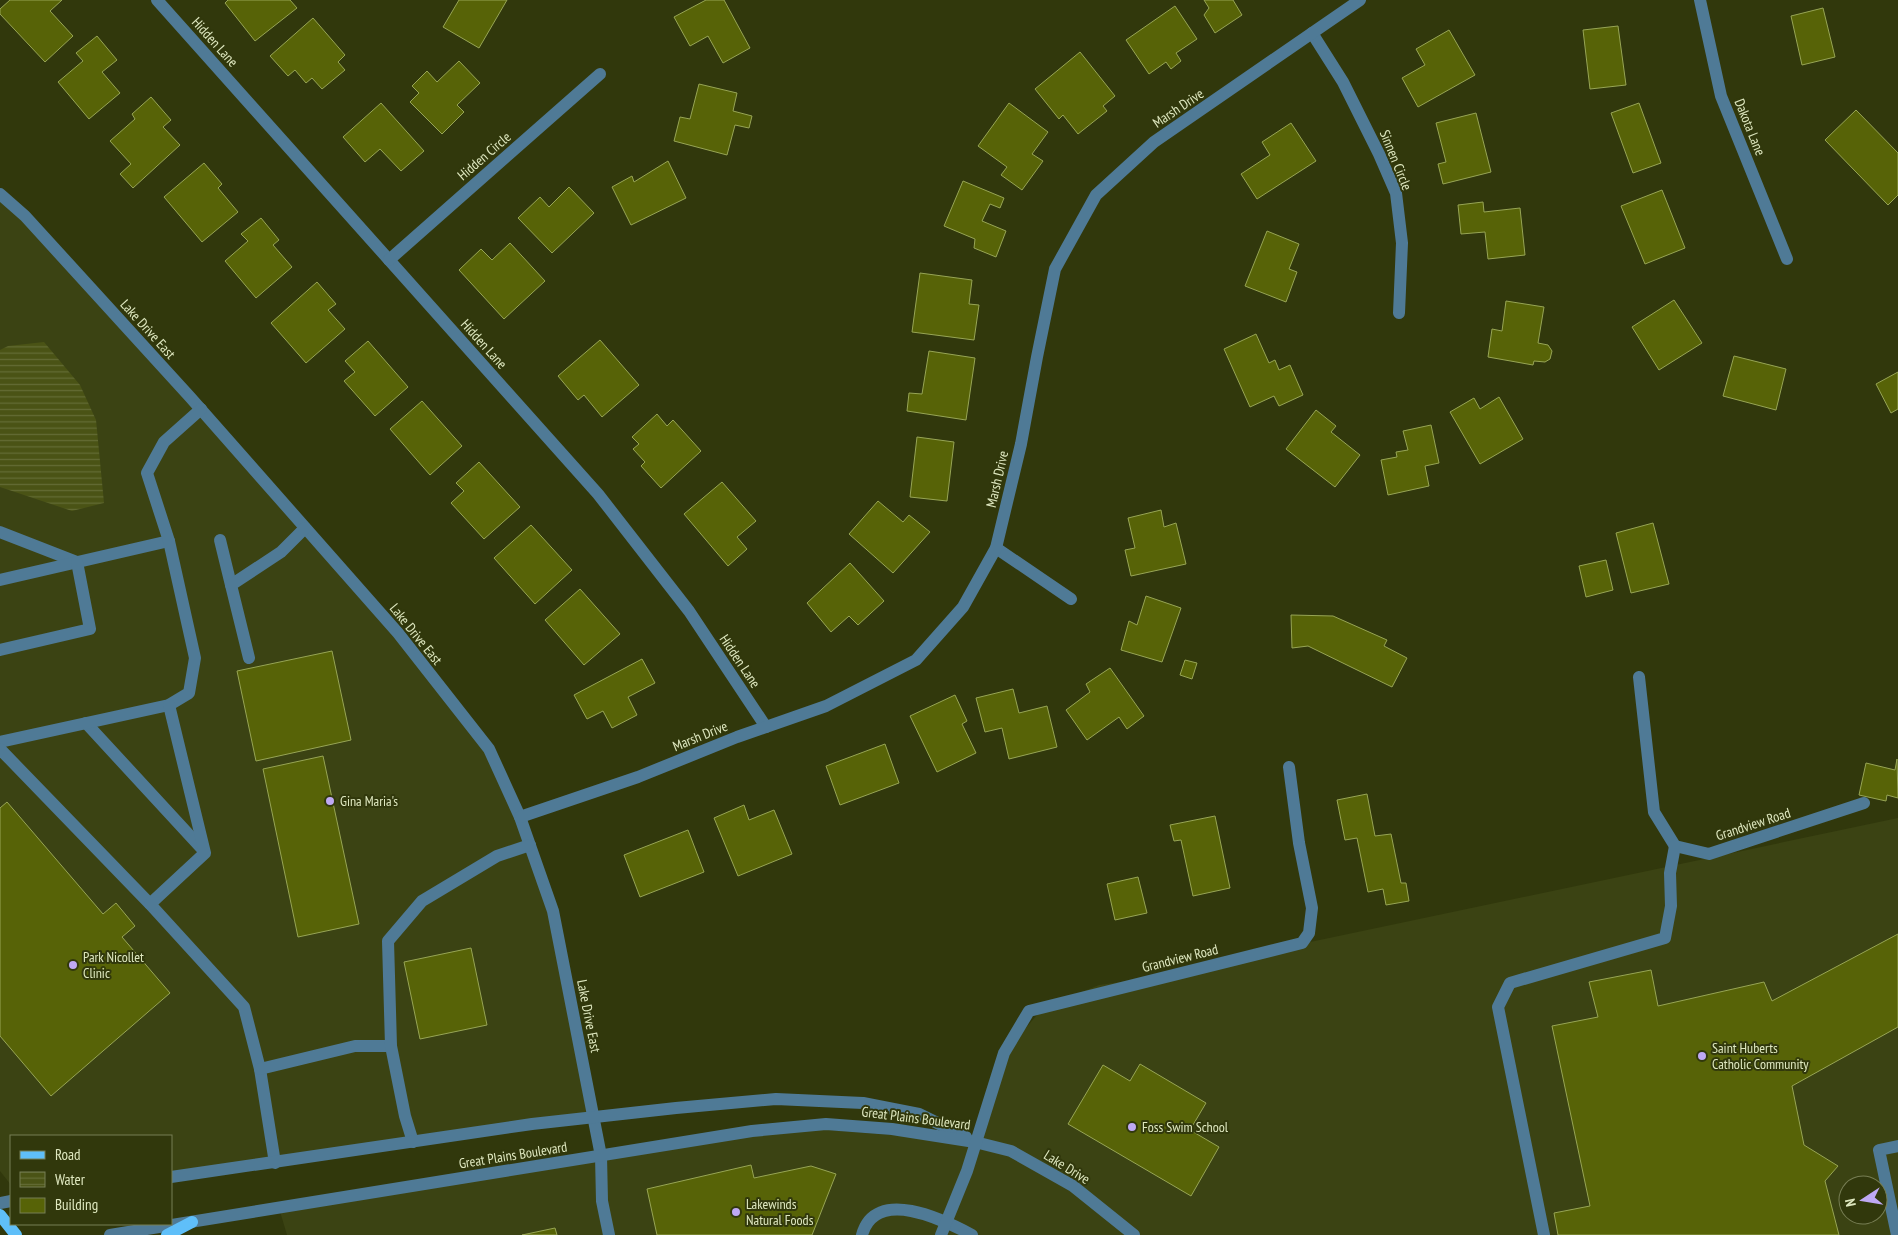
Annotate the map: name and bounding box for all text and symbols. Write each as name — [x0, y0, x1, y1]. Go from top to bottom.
street label: Hidden Lane — [188, 13, 242, 71]
street label: Marsh Drive — [1149, 84, 1207, 132]
street label: Dakota Lane — [1730, 96, 1770, 158]
street label: Sinnen Circle — [1376, 127, 1416, 193]
street label: Hidden Circle — [454, 128, 515, 184]
street label: Lake Drive East — [117, 296, 179, 363]
street label: Hidden Lane — [457, 315, 511, 373]
street label: Marsh Drive — [982, 449, 1012, 509]
street label: Lake Drive East — [386, 600, 446, 668]
street label: Hidden Lane — [716, 631, 765, 691]
street label: Marsh Drive — [670, 717, 730, 755]
place label: Gina Maria's — [340, 792, 398, 810]
marker: Gina Maria's — [324, 795, 336, 807]
street label: Grandview Road — [1713, 803, 1793, 845]
street label: Grandview Road — [1140, 940, 1220, 976]
place label: Park Nicollet Clinic — [83, 948, 144, 982]
marker: Park Nicollet Clinic — [67, 959, 79, 971]
street label: Lake Drive East — [573, 978, 605, 1054]
place label: Saint Huberts Catholic Community — [1712, 1039, 1809, 1073]
marker: Saint Huberts Catholic Community — [1696, 1050, 1708, 1062]
street label: Great Plains Boulevard — [861, 1102, 971, 1134]
place label: Foss Swim School — [1142, 1118, 1229, 1136]
marker: Foss Swim School — [1126, 1121, 1138, 1133]
legend — [10, 1135, 172, 1225]
street label: Great Plains Boulevard — [458, 1138, 568, 1172]
text: Road — [55, 1145, 81, 1164]
street label: Lake Drive — [1041, 1146, 1093, 1188]
text: Water — [55, 1170, 86, 1189]
north arrow — [1838, 1175, 1888, 1225]
text: Building — [55, 1195, 98, 1214]
place label: Lakewinds Natural Foods — [746, 1195, 814, 1229]
text: N — [1841, 1197, 1860, 1208]
marker: Lakewinds Natural Foods — [730, 1206, 742, 1218]

